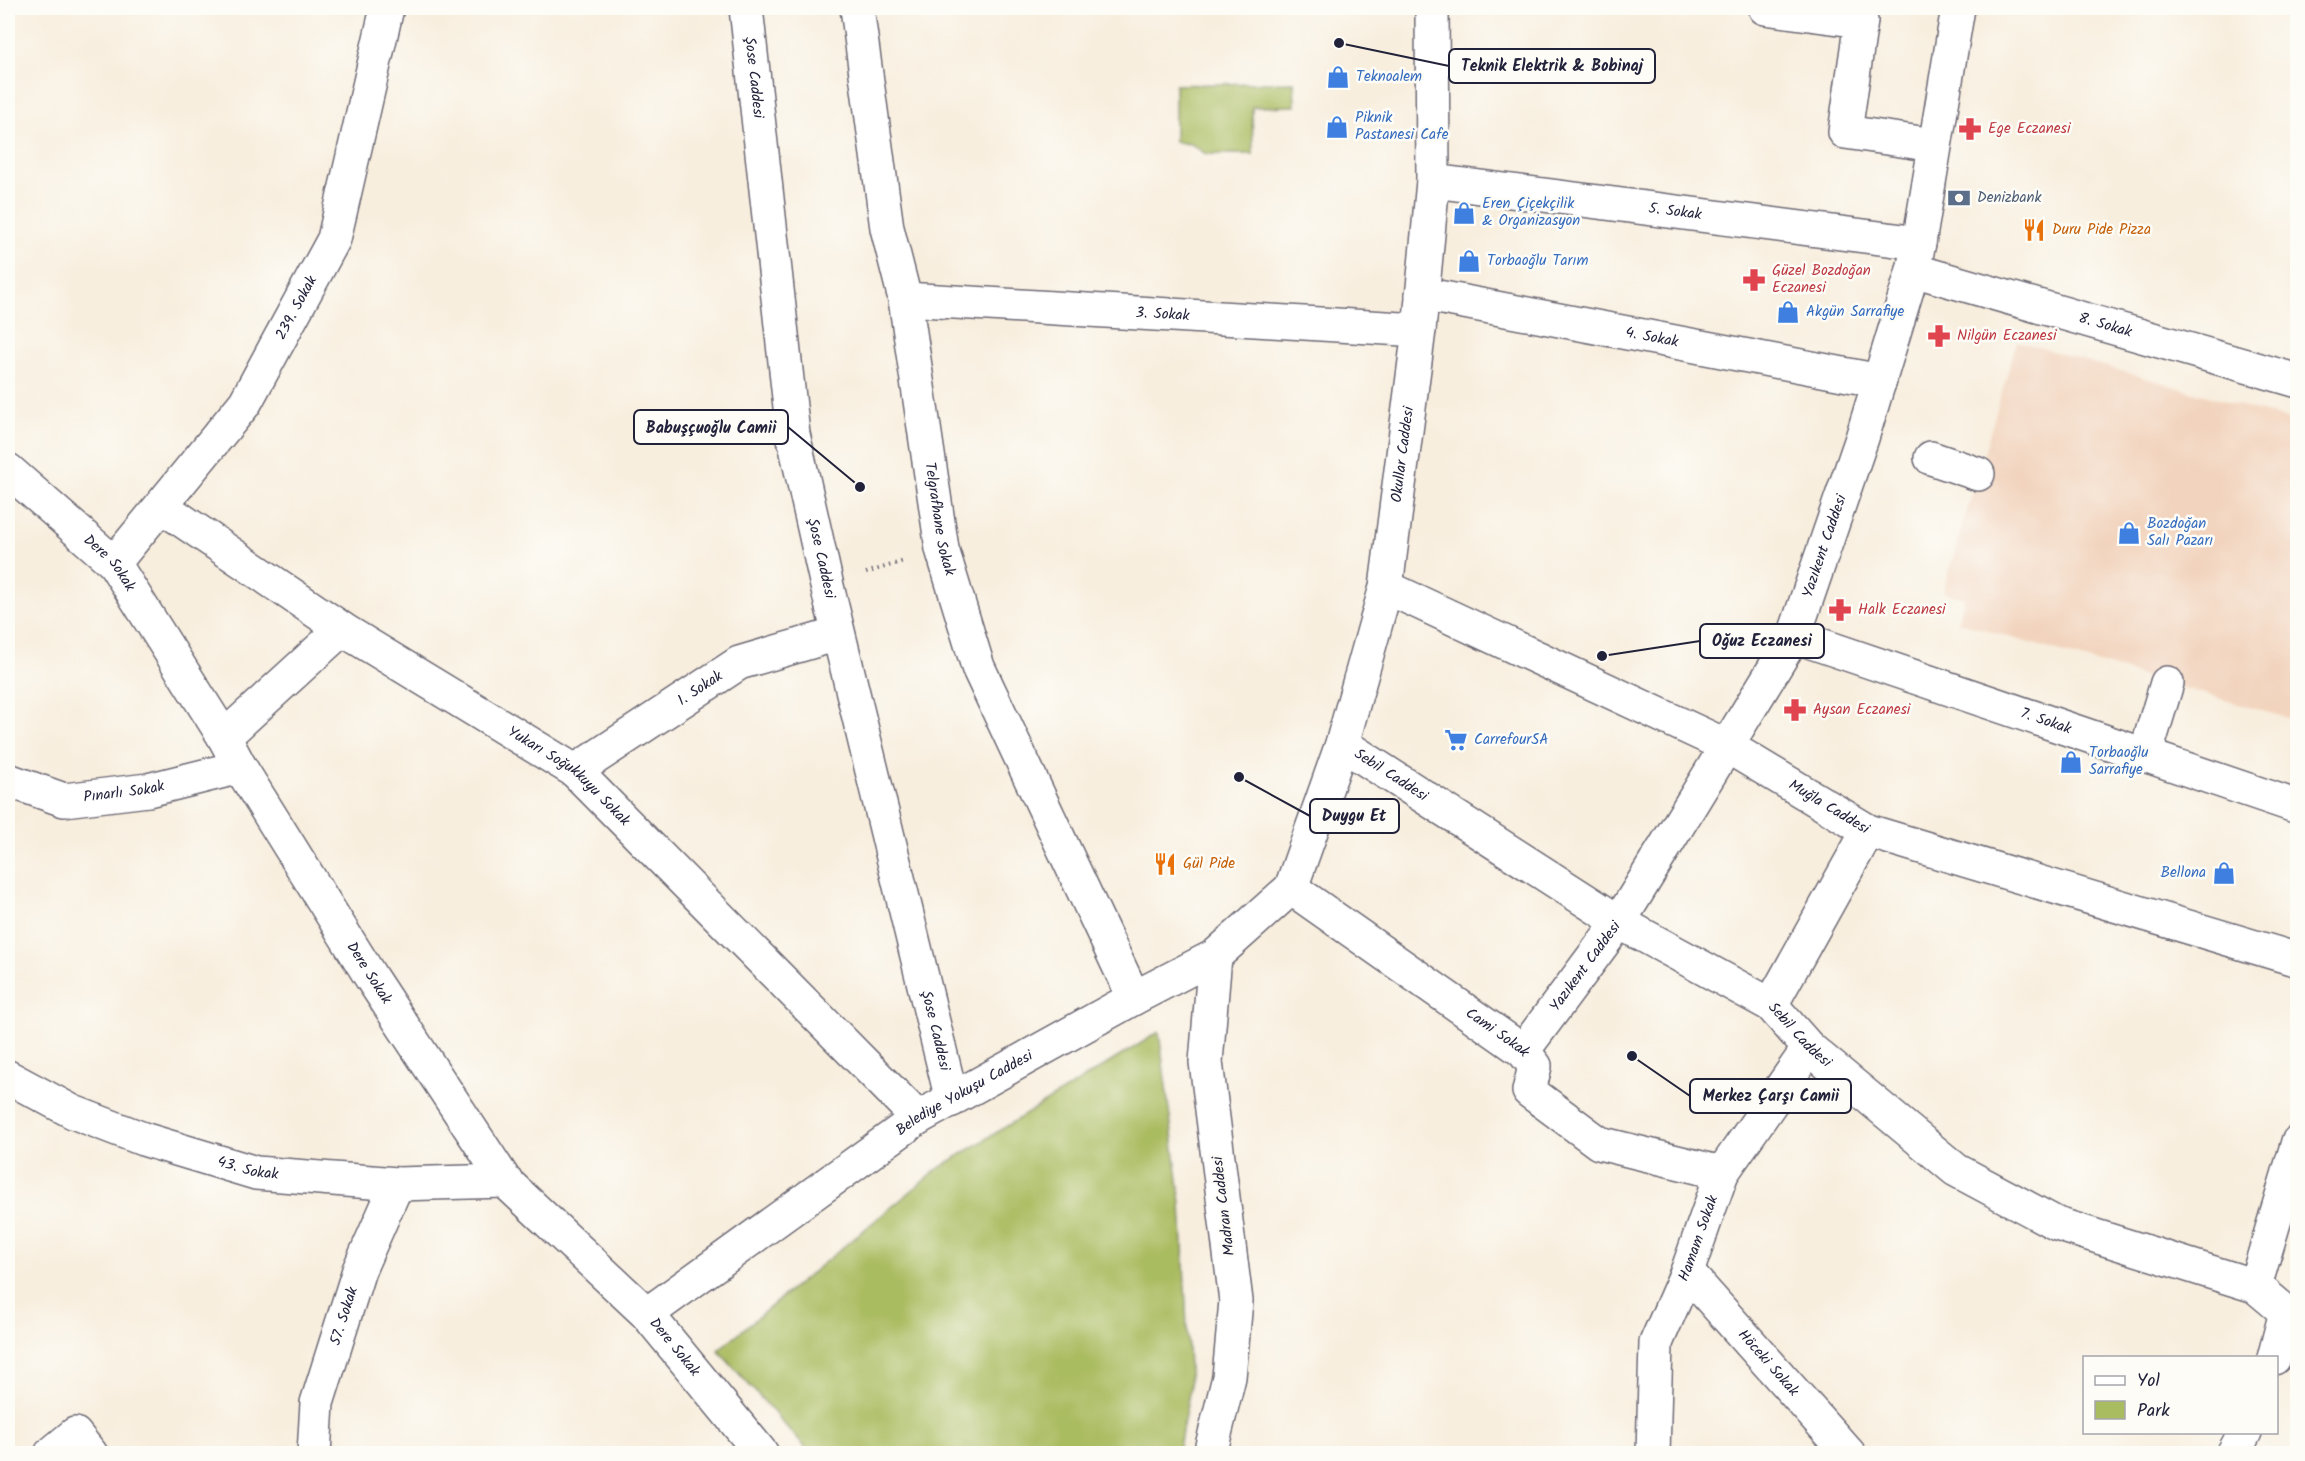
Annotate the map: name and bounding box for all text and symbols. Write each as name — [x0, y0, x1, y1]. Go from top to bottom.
street label: Şose Caddesi — [737, 36, 770, 121]
callout: Teknik Elektrik & Bobinaj — [1449, 49, 1655, 83]
text: Teknik Elektrik & Bobinaj — [1461, 54, 1644, 79]
shop icon: Teknoalem — [1325, 64, 1351, 90]
place label: Teknoalem — [1356, 65, 1422, 89]
place label: Piknik Pastanesi Cafe — [1355, 106, 1449, 147]
shop icon: Piknik Pastanesi Cafe — [1324, 114, 1350, 140]
pharmacy icon: Ege Eczanesi — [1957, 116, 1983, 142]
place label: Ege Eczanesi — [1988, 117, 2072, 141]
bank icon: Denizbank — [1946, 185, 1972, 211]
place label: Denizbank — [1977, 186, 2042, 210]
place label: Eren Çiçekçilik & Organizasyon — [1482, 192, 1580, 233]
street label: 5. Sokak — [1647, 197, 1704, 227]
shop icon: Eren Çiçekçilik & Organizasyon — [1451, 200, 1477, 226]
restaurant icon: Duru Pide Pizza — [2021, 217, 2047, 243]
place label: Duru Pide Pizza — [2052, 218, 2151, 242]
shop icon: Torbaoğlu Tarım — [1456, 248, 1482, 274]
place label: Torbaoğlu Tarım — [1487, 249, 1588, 273]
place label: Güzel Bozdoğan Eczanesi — [1772, 259, 1871, 300]
pharmacy icon: Güzel Bozdoğan Eczanesi — [1741, 267, 1767, 293]
street label: 239. Sokak — [269, 271, 324, 344]
shop icon: Akgün Sarrafiye — [1775, 299, 1801, 325]
place label: Akgün Sarrafiye — [1806, 300, 1904, 324]
street label: 3. Sokak — [1135, 301, 1191, 328]
street label: 8. Sokak — [2076, 306, 2136, 345]
street label: 4. Sokak — [1623, 321, 1681, 355]
pharmacy icon: Nilgün Eczanesi — [1926, 323, 1952, 349]
place label: Nilgün Eczanesi — [1957, 324, 2058, 348]
street label: Okullar Caddesi — [1385, 404, 1421, 504]
callout: Babuşçuoğlu Camii — [634, 410, 788, 444]
text: Babuşçuoğlu Camii — [646, 416, 777, 441]
street label: Telgrafhane Sokak — [917, 461, 962, 580]
street label: Yazıkent Caddesi — [1796, 490, 1854, 601]
place label: Bozdoğan Salı Pazarı — [2147, 512, 2213, 553]
street label: Şose Caddesi — [800, 516, 842, 602]
shop icon: Bozdoğan Salı Pazarı — [2116, 520, 2142, 546]
street label: Dere Sokak — [77, 529, 142, 597]
pharmacy icon: Halk Eczanesi — [1827, 597, 1853, 623]
place label: Halk Eczanesi — [1858, 598, 1947, 622]
callout: Oğuz Eczanesi — [1700, 624, 1824, 658]
text: Oğuz Eczanesi — [1712, 629, 1813, 654]
street label: 1. Sokak — [673, 664, 729, 712]
pharmacy icon: Aysan Eczanesi — [1782, 697, 1808, 723]
place label: Aysan Eczanesi — [1813, 698, 1912, 722]
street label: 7. Sokak — [2017, 702, 2075, 742]
street label: Yukarı Soğukkuyu Sokak — [503, 720, 636, 833]
supermarket icon: CarrefourSA — [1443, 727, 1469, 753]
place label: CarrefourSA — [1474, 728, 1548, 752]
place label: Torbaoğlu Sarrafiye — [2089, 741, 2148, 782]
street label: Sebil Caddesi — [1349, 743, 1434, 809]
shop icon: Torbaoğlu Sarrafiye — [2058, 749, 2084, 775]
street label: Pınarlı Sokak — [82, 774, 168, 810]
street label: Muğla Caddesi — [1784, 774, 1875, 842]
callout: Duygu Et — [1310, 799, 1399, 833]
text: Duygu Et — [1322, 804, 1387, 829]
restaurant icon: Gül Pide — [1152, 851, 1178, 877]
place label: Gül Pide — [1183, 852, 1235, 876]
shop icon: Bellona — [2211, 860, 2237, 886]
place label: Bellona — [2161, 861, 2206, 885]
street label: Yazıkent Caddesi — [1544, 915, 1628, 1017]
street label: Dere Sokak — [340, 937, 398, 1010]
street label: Şose Caddesi — [914, 988, 957, 1075]
street label: Sebil Caddesi — [1762, 997, 1838, 1075]
street label: Cami Sokak — [1460, 1002, 1536, 1063]
street label: Belediye Yokuşu Caddesi — [891, 1044, 1039, 1142]
callout: Merkez Çarşı Camii — [1690, 1079, 1851, 1113]
text: Merkez Çarşı Camii — [1703, 1084, 1840, 1109]
street label: 43. Sokak — [214, 1150, 280, 1187]
street label: Madran Caddesi — [1206, 1153, 1242, 1257]
street label: Hamam Sokak — [1672, 1191, 1725, 1286]
street label: 57. Sokak — [324, 1283, 365, 1349]
street label: Dere Sokak — [643, 1313, 706, 1383]
street label: Höceki Sokak — [1732, 1324, 1805, 1403]
legend — [2083, 1356, 2278, 1434]
text: Yol — [2137, 1367, 2161, 1396]
text: Park — [2137, 1397, 2170, 1426]

